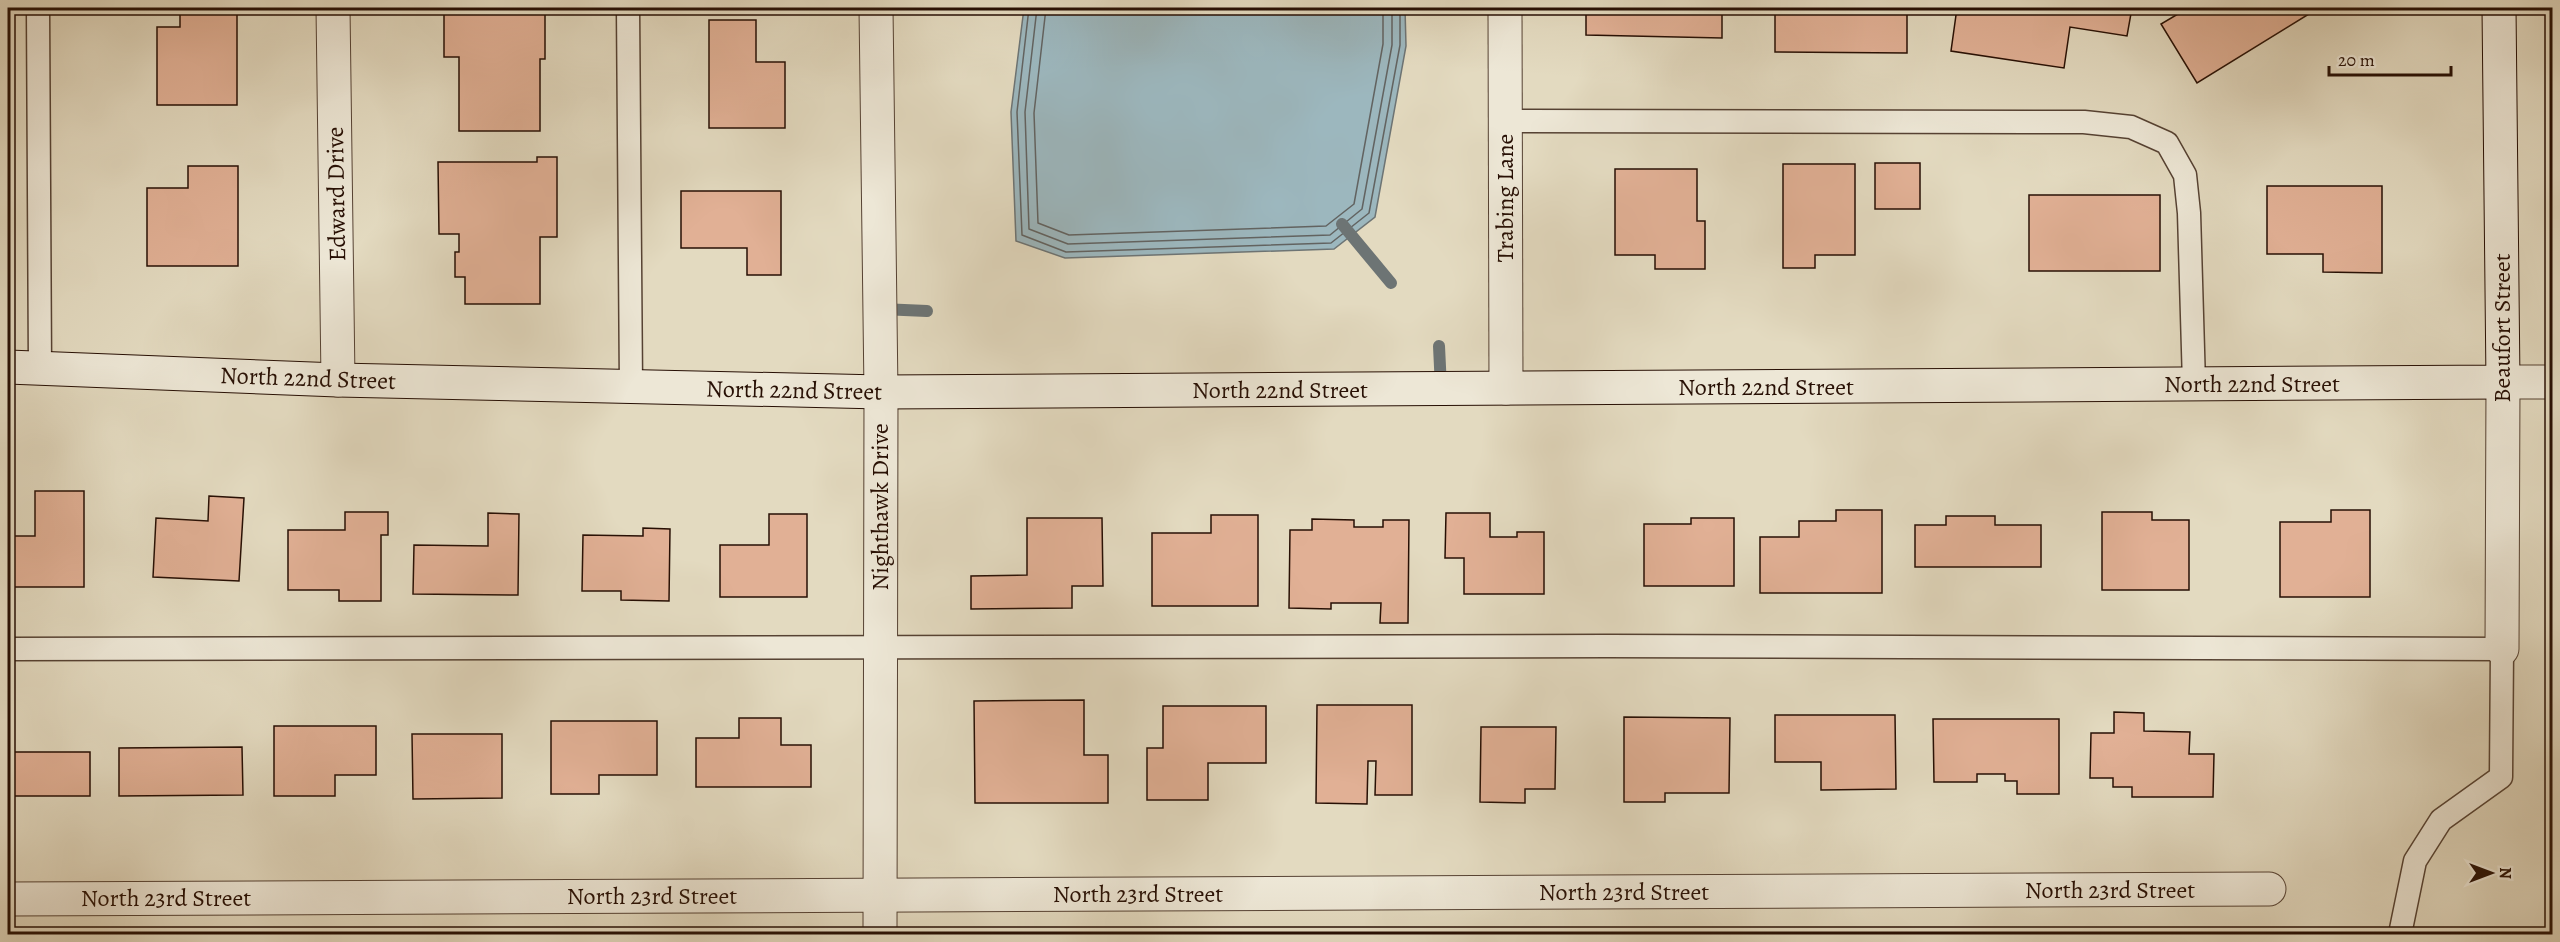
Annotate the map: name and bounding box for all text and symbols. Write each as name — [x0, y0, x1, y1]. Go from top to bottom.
scale bar — [2329, 39, 2450, 77]
text: 20 m — [2338, 48, 2375, 72]
street label: Edward Drive — [319, 126, 353, 262]
street label: Trabing Lane — [1489, 134, 1521, 262]
street label: Beaufort Street — [2486, 253, 2518, 403]
street label: North 22nd Street — [219, 359, 397, 397]
street label: North 22nd Street — [2164, 368, 2340, 400]
street label: North 22nd Street — [1678, 371, 1854, 403]
street label: North 22nd Street — [706, 372, 882, 408]
street label: North 22nd Street — [1192, 374, 1368, 406]
street label: Nighthawk Drive — [864, 423, 896, 591]
north arrow — [2461, 843, 2521, 903]
text: N — [2494, 867, 2516, 879]
street label: North 23rd Street — [2025, 874, 2195, 906]
street label: North 23rd Street — [1539, 876, 1709, 908]
street label: North 23rd Street — [1053, 878, 1223, 910]
street label: North 23rd Street — [567, 880, 737, 912]
street label: North 23rd Street — [81, 882, 251, 914]

